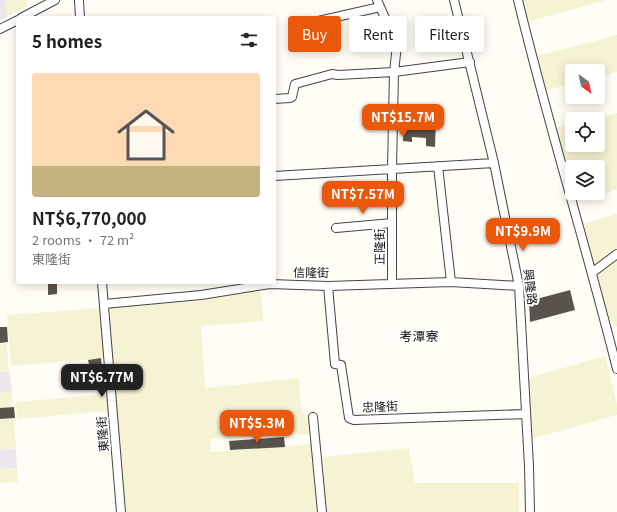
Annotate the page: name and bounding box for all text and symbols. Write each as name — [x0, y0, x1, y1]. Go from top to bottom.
chip: Buy — [288, 16, 341, 52]
chip: Rent — [349, 16, 407, 52]
chip: Filters — [415, 16, 484, 52]
text: 5 homes — [32, 28, 102, 53]
icon: filters — [238, 29, 260, 51]
north arrow — [565, 64, 605, 104]
map controls — [565, 64, 605, 200]
icon: home — [110, 99, 182, 171]
pin: NT$15.7M — [362, 104, 444, 138]
text: NT$15.7M — [371, 107, 435, 126]
button: locate — [565, 112, 605, 152]
button: layers — [565, 160, 605, 200]
pin: NT$7.57M — [322, 181, 404, 215]
text: NT$7.57M — [331, 184, 395, 203]
text: NT$6,770,000 — [32, 205, 147, 230]
pin: NT$9.9M — [486, 218, 560, 252]
text: NT$9.9M — [495, 221, 551, 240]
street label: 正隆街 — [370, 229, 387, 265]
text: 2 rooms · 72 m² — [32, 230, 134, 249]
text: 東隆街 — [32, 249, 71, 268]
street label: 信隆街 — [293, 263, 329, 280]
street label: 興隆路 — [521, 268, 542, 306]
district label: 考潭寮 — [399, 326, 439, 345]
pin: NT$6.77M — [61, 364, 143, 398]
text: NT$6.77M — [70, 367, 134, 386]
street label: 忠隆街 — [362, 396, 398, 415]
pin: NT$5.3M — [220, 410, 294, 444]
text: NT$5.3M — [229, 413, 285, 432]
street label: 東隆街 — [91, 415, 112, 453]

